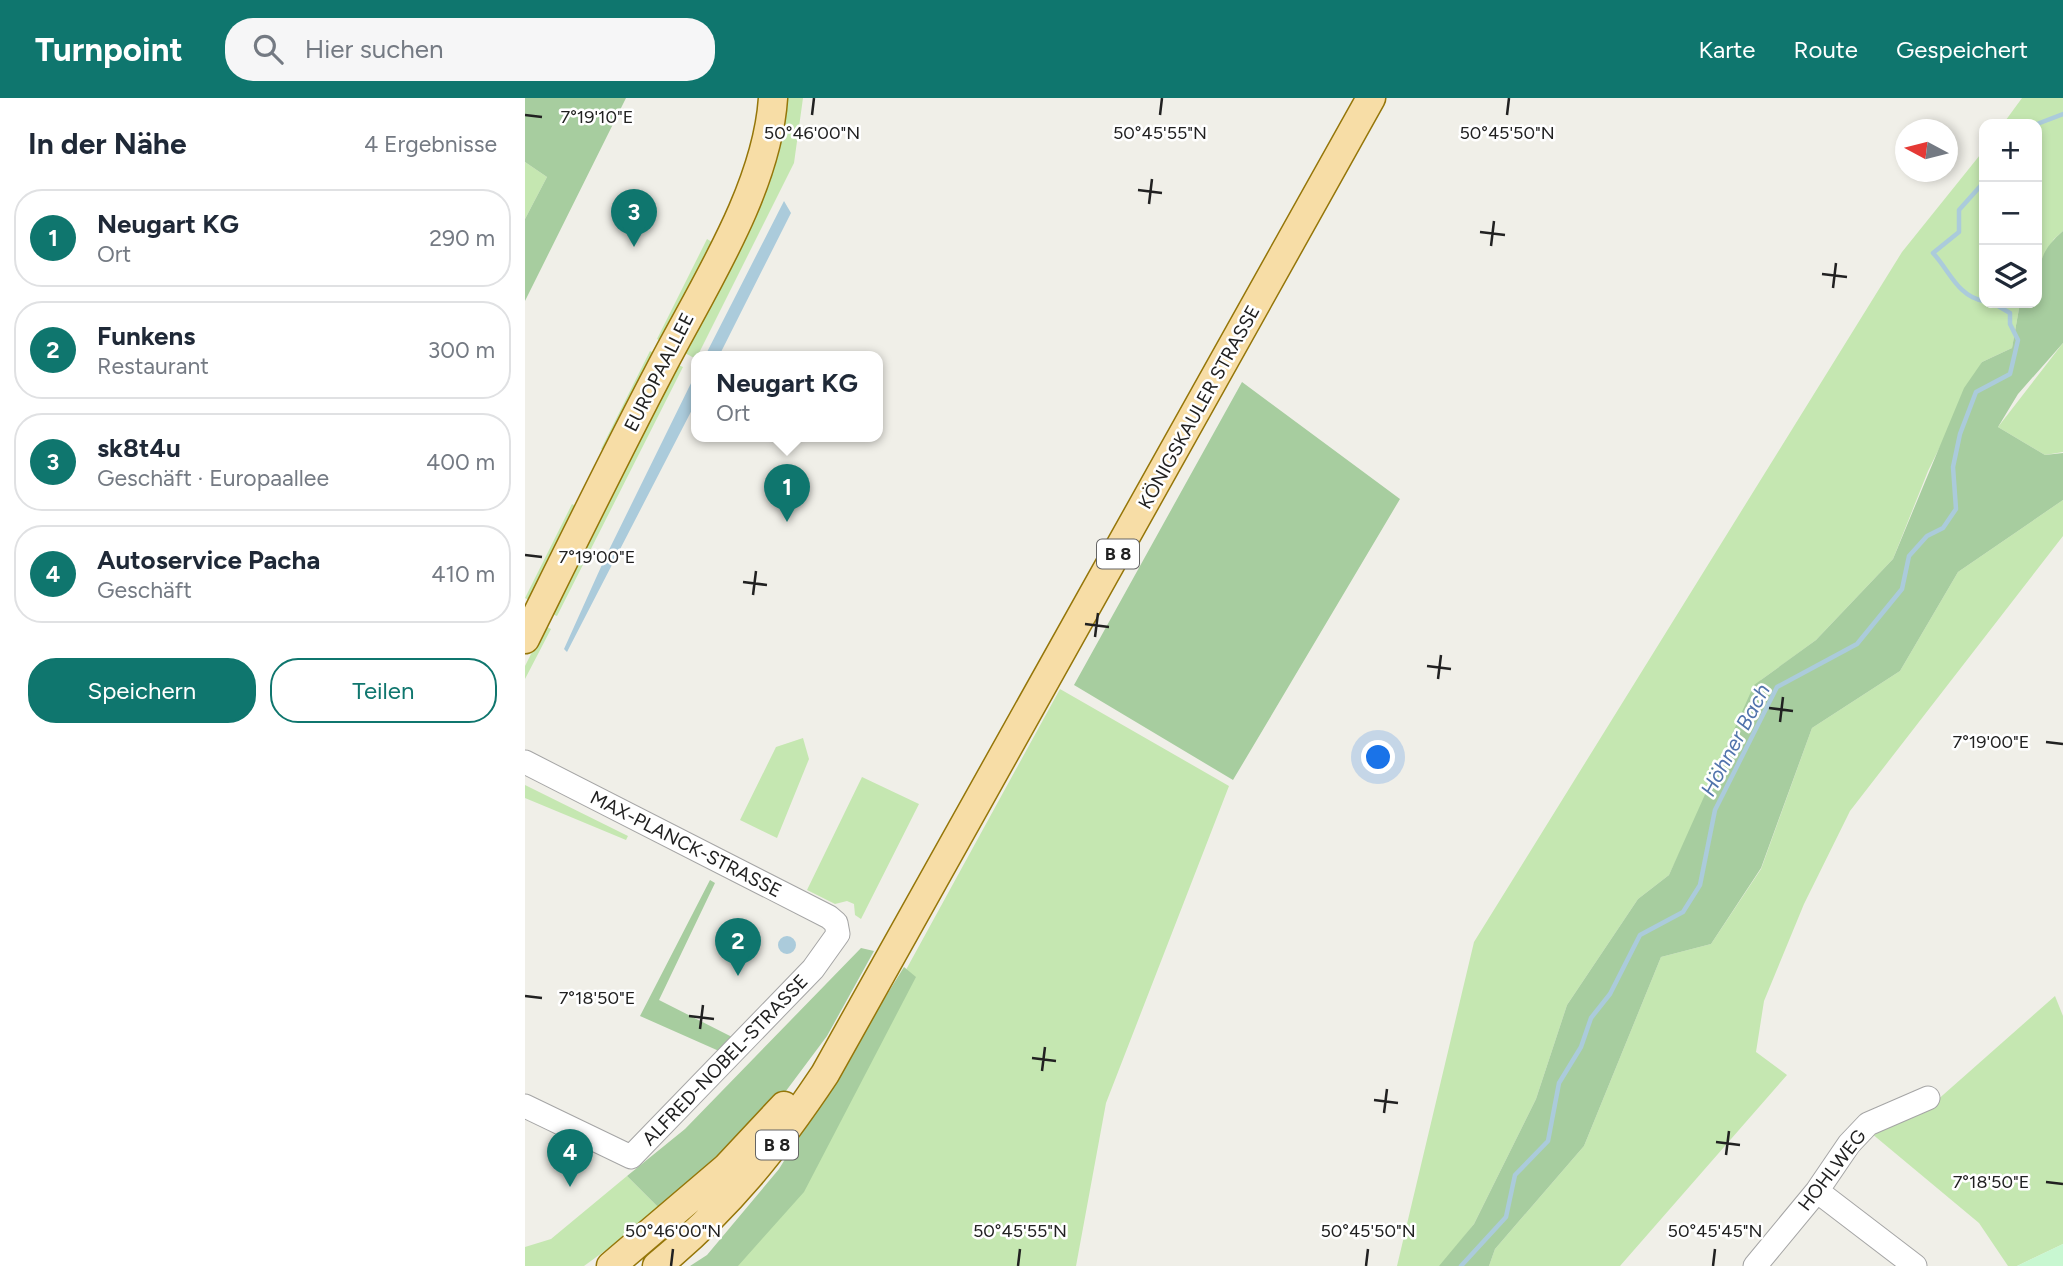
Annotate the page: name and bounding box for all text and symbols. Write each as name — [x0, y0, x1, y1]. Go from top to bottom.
search box — [225, 18, 715, 81]
text: Turnpoint — [35, 30, 183, 69]
icon: search — [249, 30, 287, 68]
text: Hier suchen — [305, 33, 444, 65]
text: Karte — [1699, 35, 1755, 64]
text: Route — [1793, 35, 1858, 64]
text: Gespeichert — [1896, 35, 2028, 64]
text: 7°19'10"E — [561, 106, 633, 128]
north arrow — [1895, 119, 1958, 182]
map controls — [1979, 119, 2042, 308]
button: + — [1979, 119, 2042, 182]
text: 50°46'00"N — [764, 122, 860, 144]
text: 50°45'55"N — [1113, 122, 1207, 144]
text: 50°45'50"N — [1459, 122, 1555, 144]
text: In der Nähe — [28, 125, 187, 162]
text: 4 Ergebnisse — [364, 130, 497, 158]
button: − — [1979, 182, 2042, 245]
pin: 3 — [611, 189, 657, 247]
text: Neugart KG — [97, 208, 239, 240]
text: 1 — [48, 224, 58, 252]
text: 290 m — [429, 224, 495, 252]
text: Ort — [97, 240, 131, 268]
button: layers — [1979, 245, 2042, 308]
street label: KÖNIGSKAULER STRASSE — [1133, 301, 1265, 513]
street label: EUROPAALLEE — [619, 309, 699, 435]
text: Funkens — [97, 320, 195, 352]
text: 2 — [46, 336, 60, 364]
text: 300 m — [428, 336, 495, 364]
popup — [691, 351, 883, 442]
text: Restaurant — [97, 352, 209, 380]
text: Neugart KG — [716, 367, 858, 399]
text: Ort — [716, 399, 750, 427]
text: sk8t4u — [97, 432, 181, 464]
text: 3 — [47, 448, 59, 476]
text: 400 m — [426, 448, 495, 476]
text: Geschäft · Europaallee — [97, 464, 329, 492]
pin: 1 — [764, 464, 810, 522]
road number: B 8 — [1097, 540, 1139, 568]
text: Autoservice Pacha — [97, 544, 320, 576]
text: 7°19'00"E — [558, 546, 636, 568]
text: 4 — [46, 560, 60, 588]
text: 410 m — [431, 560, 495, 588]
text: Geschäft — [97, 576, 192, 604]
button: Speichern — [28, 658, 256, 723]
button: Teilen — [270, 658, 497, 723]
water label: Höhner Bach — [1695, 679, 1775, 800]
text: 7°19'00"E — [1952, 731, 2030, 753]
your location — [1361, 740, 1395, 774]
street label: MAX-PLANCK-STRASSE — [586, 786, 786, 902]
pin: 2 — [715, 918, 761, 976]
street label: ALFRED-NOBEL-STRASSE — [637, 970, 813, 1150]
text: 7°18'50"E — [559, 987, 635, 1009]
street label: HOHLWEG — [1793, 1125, 1871, 1215]
pin: 4 — [547, 1129, 593, 1187]
road number: B 8 — [756, 1130, 798, 1160]
text: 7°18'50"E — [1953, 1171, 2029, 1193]
text: 50°46'00"N — [625, 1220, 721, 1242]
text: 50°45'55"N — [973, 1220, 1067, 1242]
text: 50°45'50"N — [1320, 1220, 1416, 1242]
text: 50°45'45"N — [1668, 1220, 1762, 1242]

